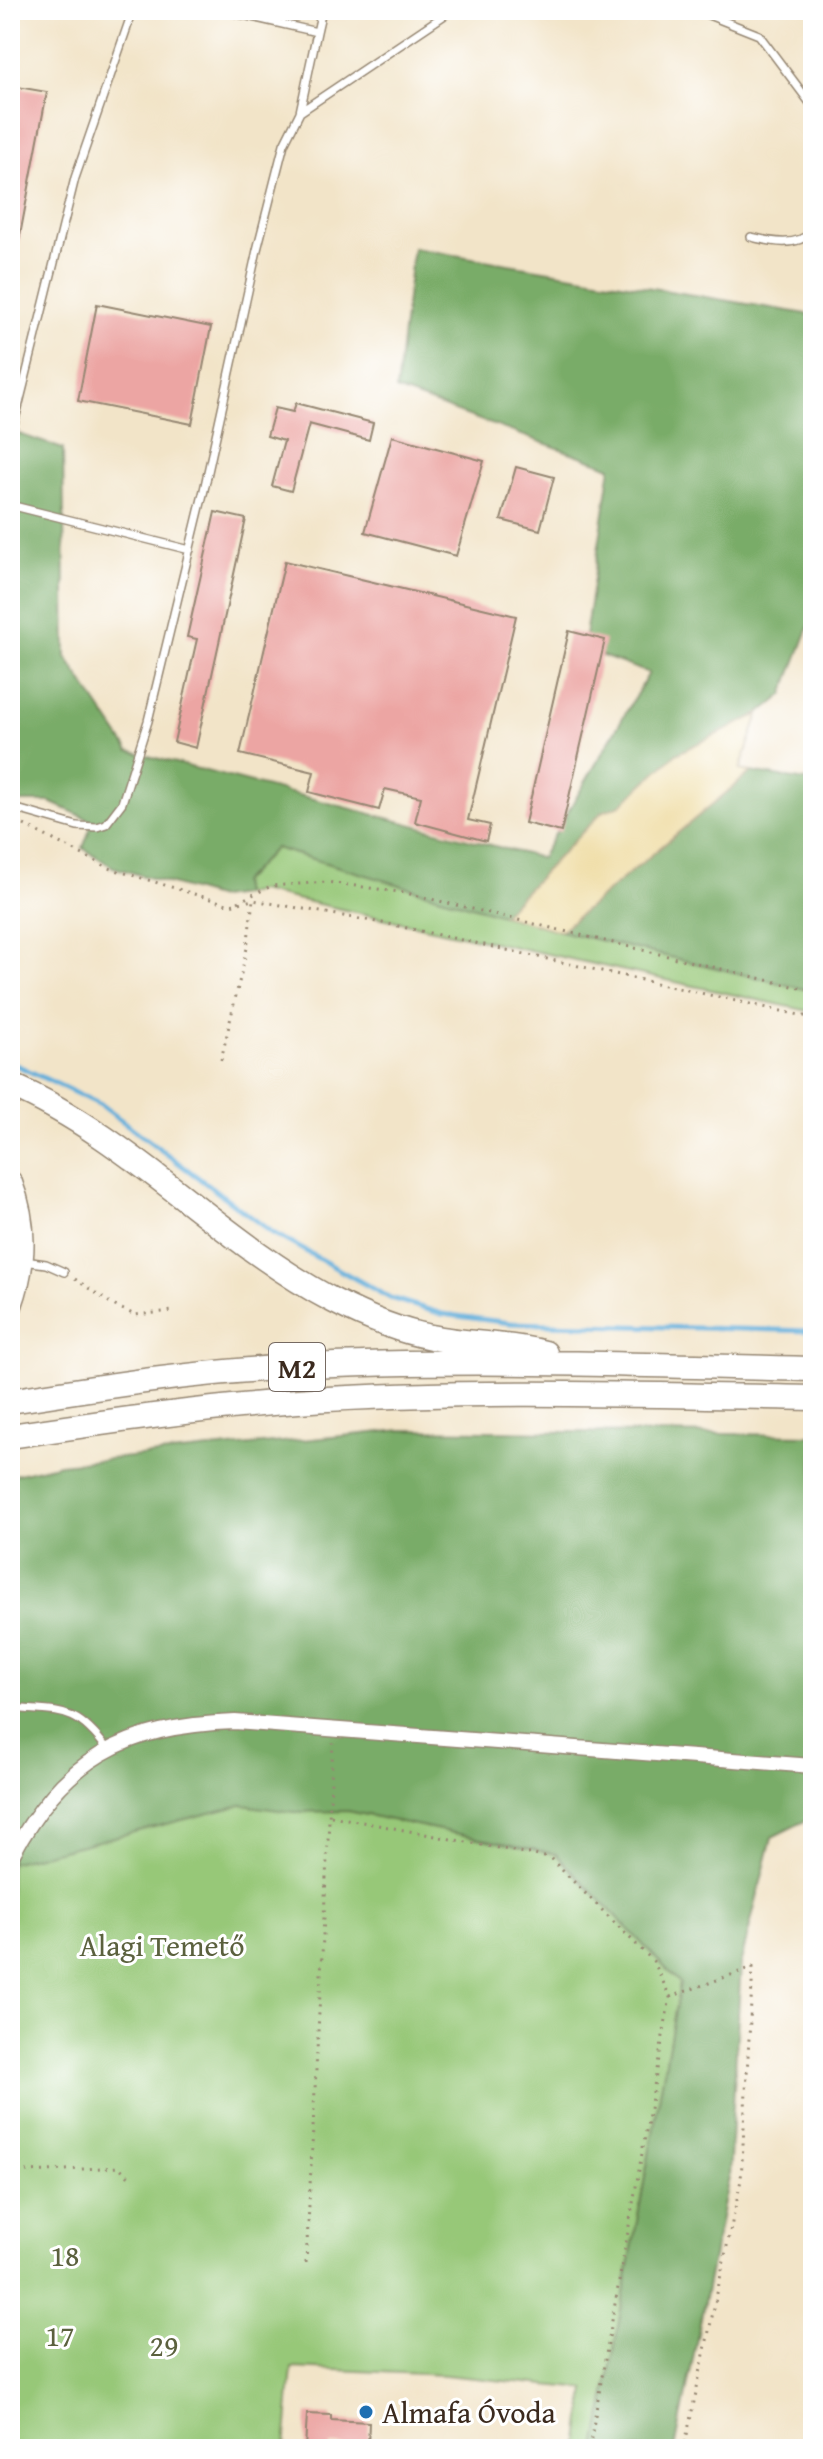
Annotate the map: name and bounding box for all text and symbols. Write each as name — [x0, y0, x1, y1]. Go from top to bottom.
road number: M2 — [269, 1343, 325, 1391]
park label: Alagi Temető — [80, 1923, 244, 1967]
park label: 18 — [51, 2233, 79, 2277]
park label: 17 — [46, 2313, 74, 2357]
park label: 29 — [150, 2323, 178, 2367]
place label: Almafa Óvoda — [382, 2390, 556, 2434]
marker: Almafa Óvoda — [357, 2403, 375, 2421]

